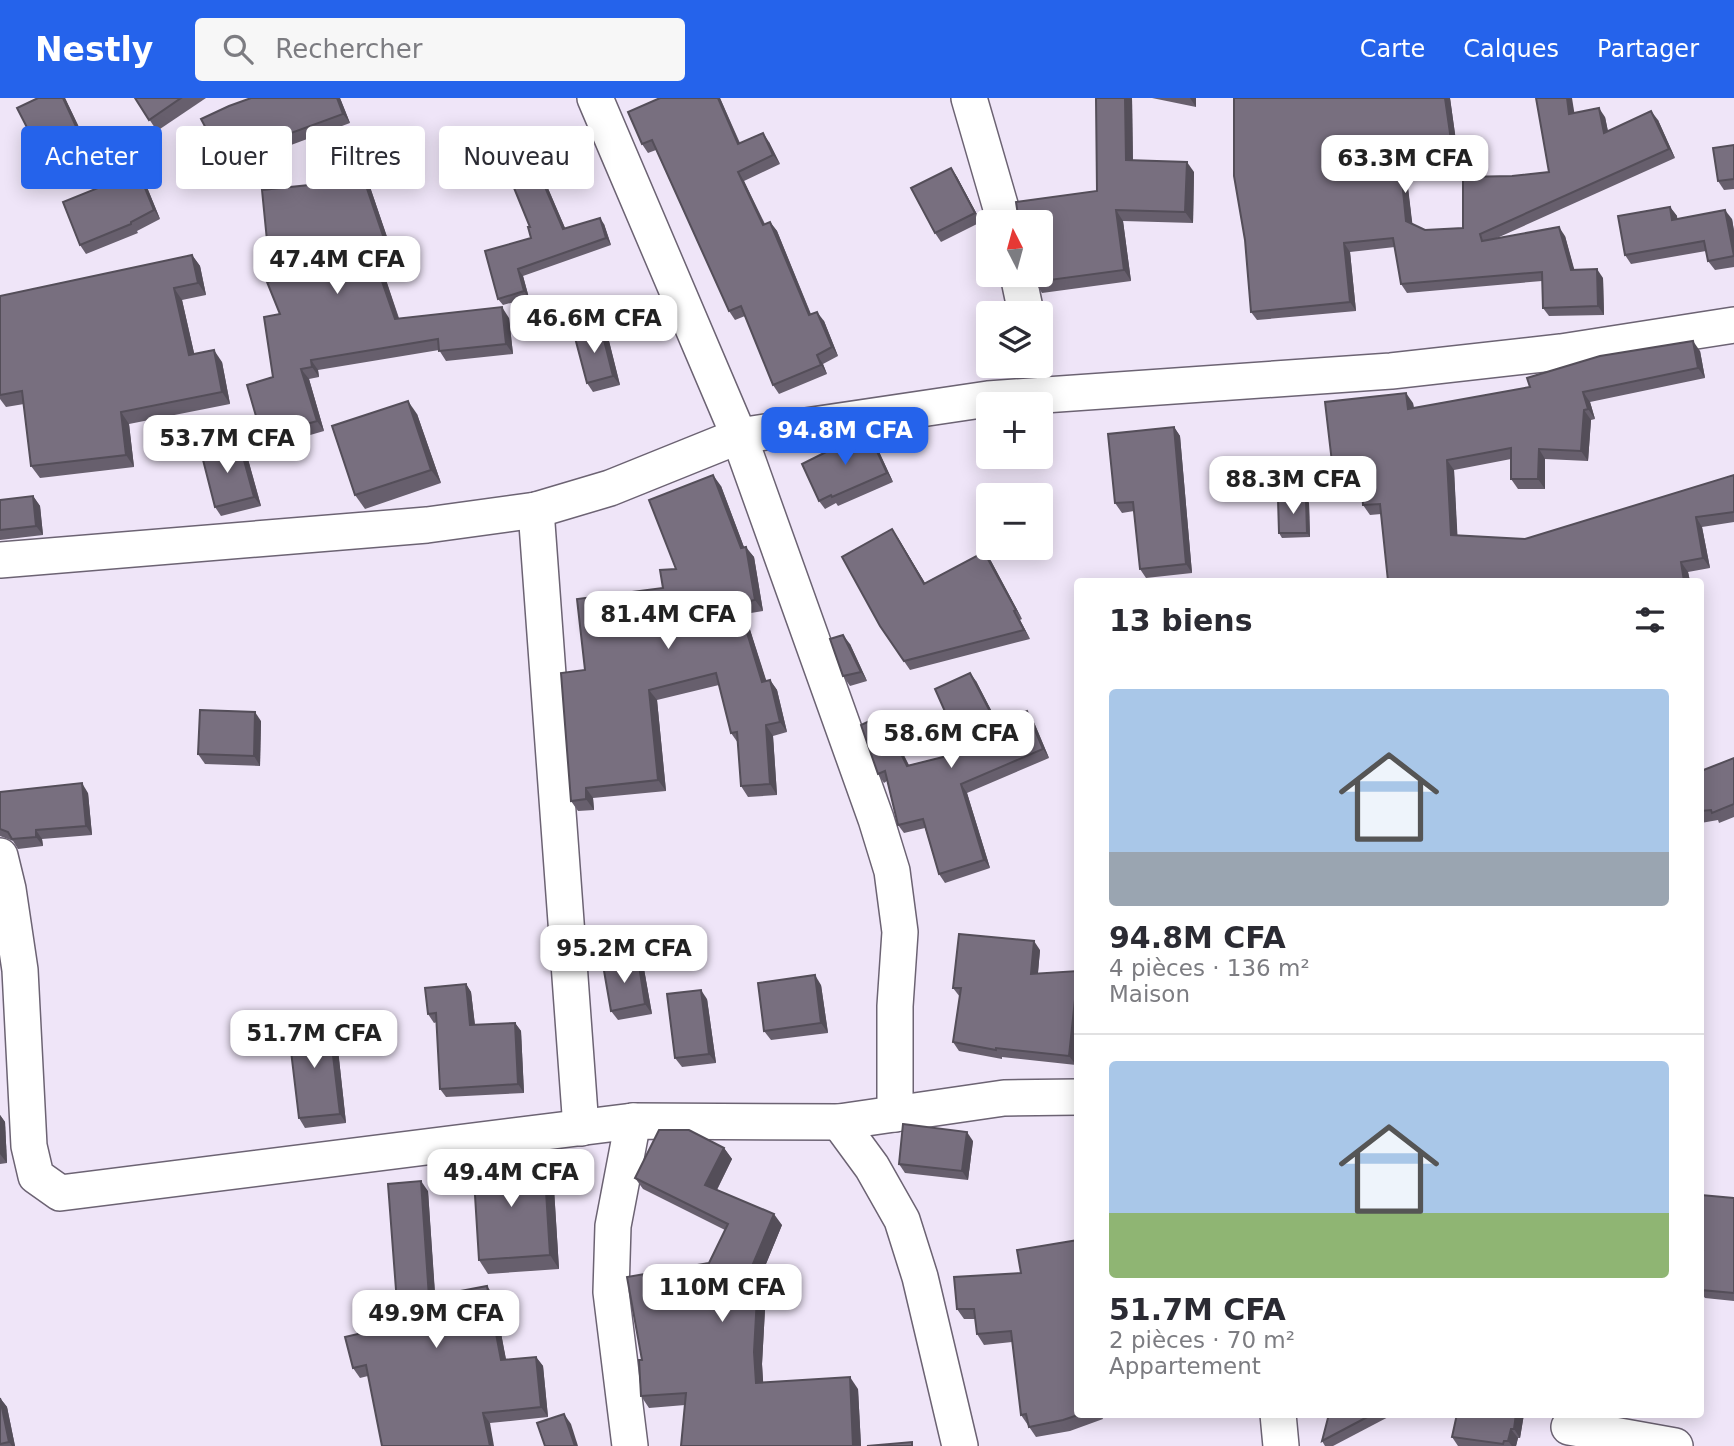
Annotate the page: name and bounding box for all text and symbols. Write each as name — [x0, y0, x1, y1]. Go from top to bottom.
search box — [195, 18, 685, 81]
text: Nestly — [35, 30, 153, 69]
icon: search — [219, 30, 257, 68]
text: Rechercher — [275, 34, 423, 64]
text: Carte — [1360, 35, 1425, 63]
text: Calques — [1463, 35, 1559, 63]
text: Partager — [1597, 35, 1699, 63]
chip: Acheter — [21, 126, 162, 189]
chip: Louer — [176, 126, 292, 189]
chip: Filtres — [306, 126, 425, 189]
chip: Nouveau — [439, 126, 594, 189]
pin: 63.3M CFA — [1325, 136, 1485, 195]
text: 63.3M CFA — [1337, 145, 1473, 171]
north arrow — [976, 210, 1054, 287]
map controls — [976, 210, 1053, 560]
pin: 47.4M CFA — [257, 236, 417, 296]
text: 47.4M CFA — [269, 246, 405, 272]
pin: 46.6M CFA — [514, 296, 674, 355]
button: layers — [976, 301, 1053, 378]
text: 46.6M CFA — [526, 305, 662, 331]
button: + — [976, 392, 1053, 469]
pin: 94.8M CFA — [765, 408, 925, 467]
pin: 53.7M CFA — [147, 416, 307, 475]
text: 94.8M CFA — [777, 417, 913, 443]
text: 53.7M CFA — [159, 425, 295, 451]
pin: 88.3M CFA — [1213, 456, 1373, 516]
text: 88.3M CFA — [1225, 466, 1361, 492]
button: − — [976, 483, 1053, 560]
pin: 81.4M CFA — [588, 592, 748, 651]
text: 81.4M CFA — [600, 601, 736, 627]
icon: filters — [1631, 601, 1669, 639]
text: 13 biens — [1109, 603, 1253, 638]
pin: 58.6M CFA — [871, 710, 1031, 770]
text: 58.6M CFA — [883, 720, 1019, 746]
icon: home — [1326, 734, 1452, 860]
text: 94.8M CFA — [1109, 920, 1286, 955]
pin: 95.2M CFA — [544, 926, 704, 985]
text: 95.2M CFA — [556, 935, 692, 961]
text: 4 pièces · 136 m² — [1109, 955, 1310, 981]
text: Maison — [1109, 981, 1190, 1007]
pin: 51.7M CFA — [234, 1010, 394, 1070]
text: 51.7M CFA — [246, 1020, 382, 1046]
icon: home — [1326, 1106, 1452, 1232]
pin: 49.4M CFA — [431, 1150, 591, 1209]
text: 49.4M CFA — [443, 1159, 579, 1185]
pin: 110M CFA — [650, 1264, 794, 1324]
text: 110M CFA — [659, 1274, 785, 1300]
pin: 49.9M CFA — [356, 1290, 516, 1350]
text: 51.7M CFA — [1109, 1292, 1286, 1327]
text: 49.9M CFA — [368, 1300, 504, 1326]
text: 2 pièces · 70 m² — [1109, 1327, 1295, 1353]
text: Appartement — [1109, 1353, 1261, 1379]

